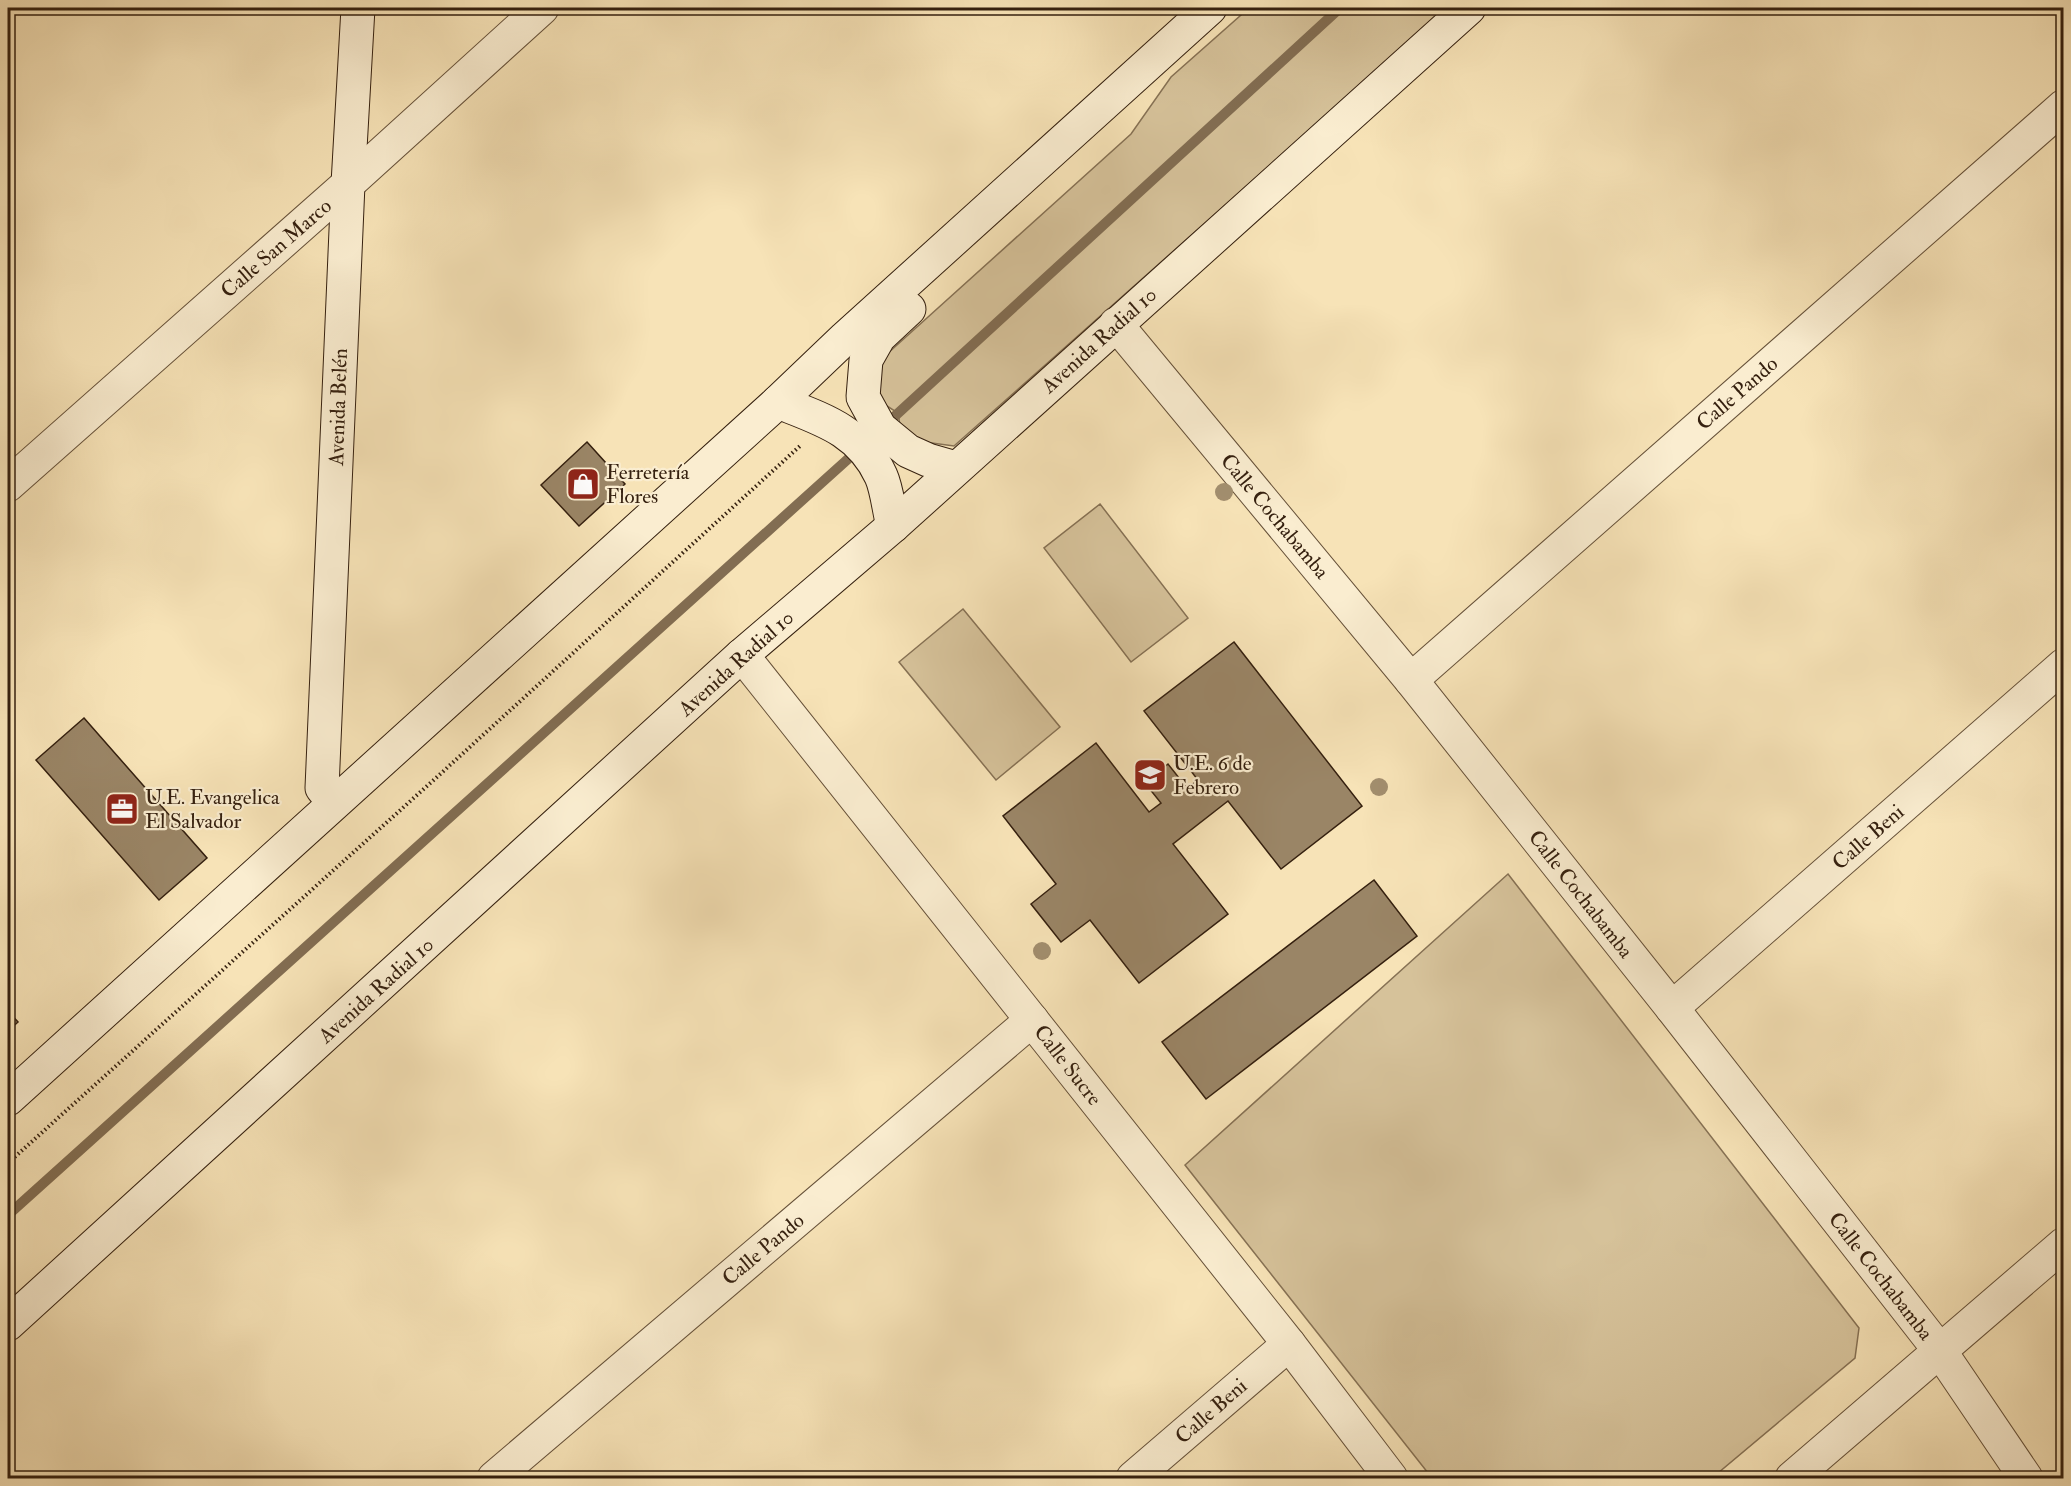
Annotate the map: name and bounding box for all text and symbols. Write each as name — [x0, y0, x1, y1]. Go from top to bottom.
street label: Calle San Marco — [215, 193, 337, 304]
street label: Avenida Radial 10 — [1035, 281, 1163, 400]
street label: Avenida Belén — [323, 348, 354, 467]
street label: Calle Pando — [1691, 351, 1784, 436]
street label: Calle Cochabamba — [1214, 448, 1335, 585]
place label: Ferretería Flores — [606, 459, 690, 510]
shop icon: Ferretería Flores — [565, 466, 601, 502]
street label: Avenida Radial 10 — [672, 604, 800, 723]
place label: U.E. 6 de Febrero — [1173, 750, 1252, 801]
school or university icon: U.E. 6 de Febrero — [1132, 757, 1168, 793]
place label: U.E. Evangelica El Salvador — [145, 784, 280, 835]
office icon: U.E. Evangelica El Salvador — [104, 791, 140, 827]
street label: Calle Beni — [1827, 798, 1910, 876]
street label: Calle Cochabamba — [1522, 825, 1639, 964]
street label: Avenida Radial 10 — [312, 931, 440, 1050]
street label: Calle Sucre — [1028, 1019, 1108, 1111]
street label: Calle Pando — [717, 1207, 810, 1292]
street label: Calle Cochabamba — [1822, 1207, 1939, 1346]
street label: Calle Beni — [1170, 1372, 1253, 1450]

